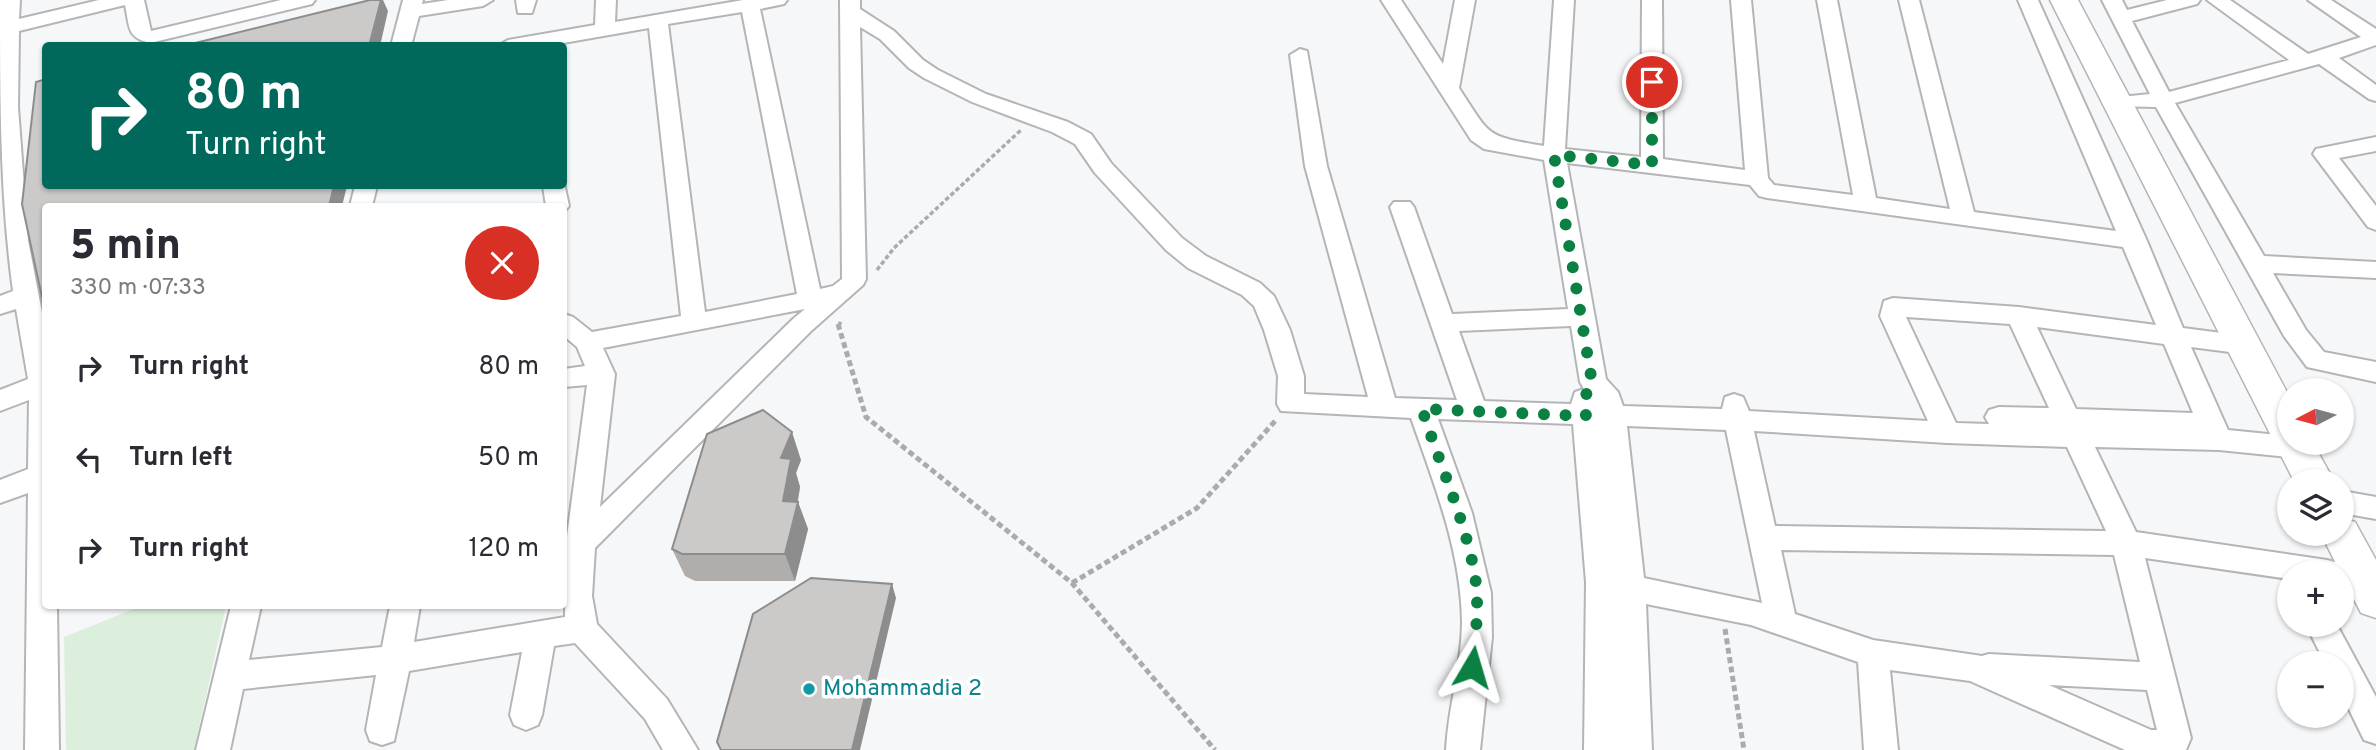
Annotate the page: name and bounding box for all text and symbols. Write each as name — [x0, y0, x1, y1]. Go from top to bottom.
pin — [1622, 52, 1682, 112]
icon: arrive — [1633, 63, 1671, 101]
text: 80 m — [185, 65, 302, 127]
icon: right — [70, 70, 161, 161]
text: Turn right — [185, 126, 327, 166]
text: 5 min — [70, 221, 181, 274]
button: close — [465, 226, 539, 300]
text: 330 m · 07:33 — [70, 274, 206, 303]
icon: right — [70, 349, 108, 387]
text: Turn right — [129, 351, 249, 384]
text: 80 m — [479, 351, 539, 384]
north arrow — [2277, 378, 2354, 455]
map controls — [2277, 378, 2354, 728]
icon: left — [70, 440, 108, 478]
text: Turn left — [129, 442, 233, 475]
text: 50 m — [478, 442, 539, 475]
button: layers — [2277, 469, 2354, 546]
icon: right — [70, 531, 108, 569]
text: Turn right — [129, 533, 249, 566]
text: 120 m — [469, 533, 539, 566]
button: + — [2277, 560, 2354, 637]
position arrow — [1435, 630, 1509, 704]
button: − — [2277, 651, 2354, 728]
place label: Mohammadia 2 — [823, 675, 982, 704]
marker: Mohammadia 2 — [801, 681, 817, 697]

